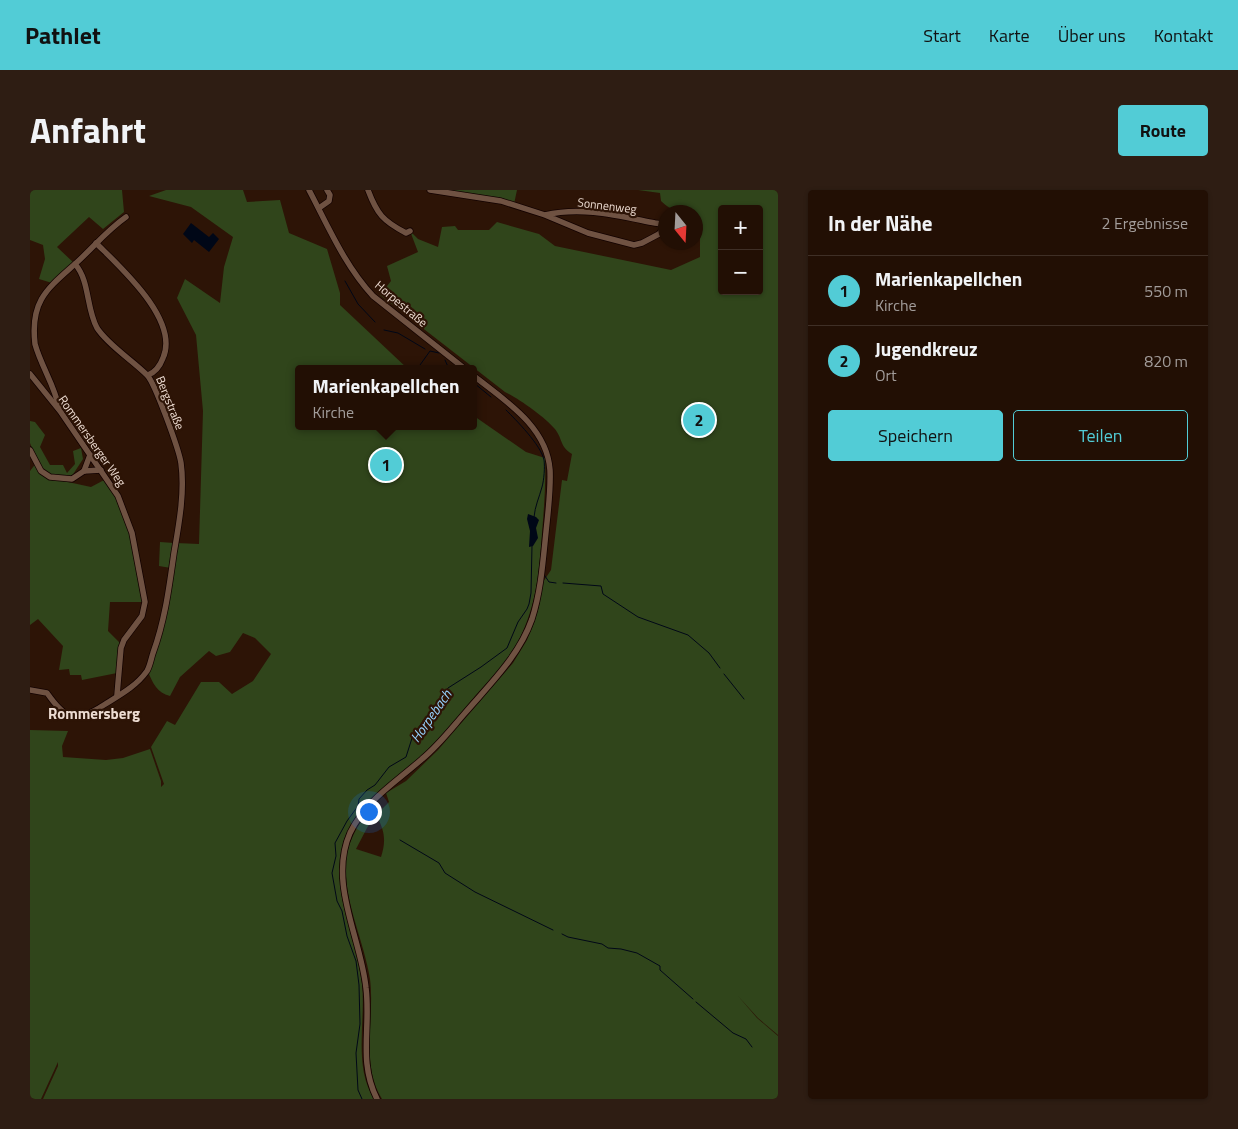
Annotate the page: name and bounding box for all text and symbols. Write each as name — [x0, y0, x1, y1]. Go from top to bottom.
text: Pathlet — [25, 17, 101, 53]
text: Start — [923, 22, 961, 49]
text: Karte — [989, 22, 1030, 49]
text: Über uns — [1058, 22, 1126, 49]
text: Kontakt — [1154, 22, 1213, 49]
text: Anfahrt — [30, 103, 146, 157]
button: Route — [1118, 105, 1208, 156]
street label: Sonnenweg — [576, 192, 638, 219]
north arrow — [658, 205, 703, 250]
map controls — [718, 205, 763, 295]
button: + — [718, 205, 763, 250]
text: In der Nähe — [828, 207, 933, 239]
text: 2 Ergebnisse — [1101, 211, 1188, 235]
button: − — [718, 250, 763, 295]
text: Marienkapellchen — [875, 264, 1022, 293]
street label: Horpestraße — [371, 276, 432, 331]
text: 1 — [840, 279, 848, 303]
text: 550 m — [1144, 279, 1188, 303]
text: Kirche — [875, 293, 917, 317]
text: Jugendkreuz — [875, 334, 978, 363]
text: 2 — [840, 349, 848, 373]
text: 820 m — [1144, 349, 1188, 373]
text: Ort — [875, 363, 897, 387]
popup — [295, 365, 477, 430]
text: Marienkapellchen — [312, 371, 460, 400]
street label: Bergstraße — [151, 373, 190, 433]
street label: Rommersberger Weg — [54, 391, 131, 490]
text: Kirche — [312, 400, 354, 424]
pin: 2 — [683, 401, 715, 439]
button: Speichern — [828, 410, 1003, 461]
button: Teilen — [1013, 410, 1188, 461]
pin: 1 — [370, 446, 402, 484]
water label: Horpebach — [405, 684, 457, 746]
district label: Rommersberg — [48, 702, 140, 725]
your location — [356, 799, 382, 825]

